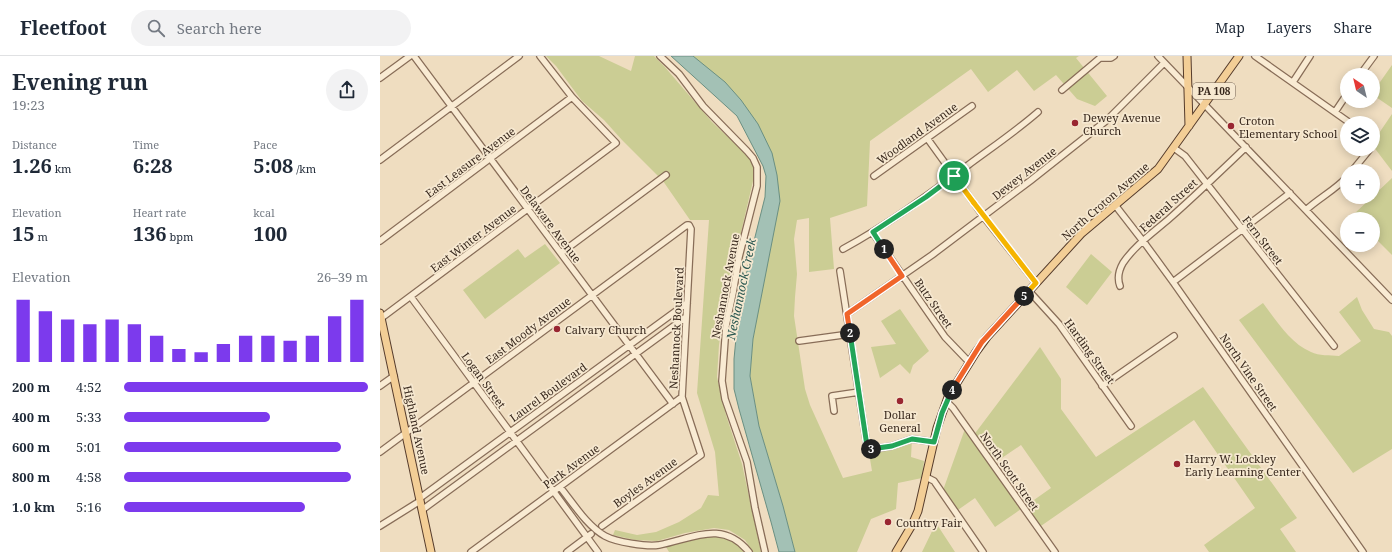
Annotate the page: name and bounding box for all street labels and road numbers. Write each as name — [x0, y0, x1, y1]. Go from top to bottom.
road number: PA 108 — [1193, 83, 1235, 99]
street label: Woodland Avenue — [874, 99, 960, 167]
street label: East Leasure Avenue — [422, 123, 518, 201]
street label: Dewey Avenue — [989, 143, 1059, 203]
street label: North Croton Avenue — [1058, 159, 1152, 243]
street label: Federal Street — [1136, 175, 1200, 235]
street label: Delaware Avenue — [517, 183, 585, 265]
street label: East Winter Avenue — [427, 201, 519, 275]
street label: Fern Street — [1239, 213, 1287, 267]
street label: Neshannock Avenue — [707, 232, 743, 340]
street label: Neshannock Boulevard — [665, 266, 687, 389]
street label: Butz Street — [911, 275, 957, 331]
street label: East Moody Avenue — [482, 293, 574, 367]
street label: Harding Street — [1061, 315, 1119, 387]
street label: North Vine Street — [1217, 330, 1281, 414]
street label: Logan Street — [459, 349, 510, 411]
street label: Laurel Boulevard — [507, 359, 590, 425]
street label: Highland Avenue — [400, 384, 434, 476]
street label: North Scott Street — [977, 429, 1043, 513]
street label: Park Avenue — [540, 440, 602, 492]
street label: Boyles Avenue — [610, 454, 680, 510]

